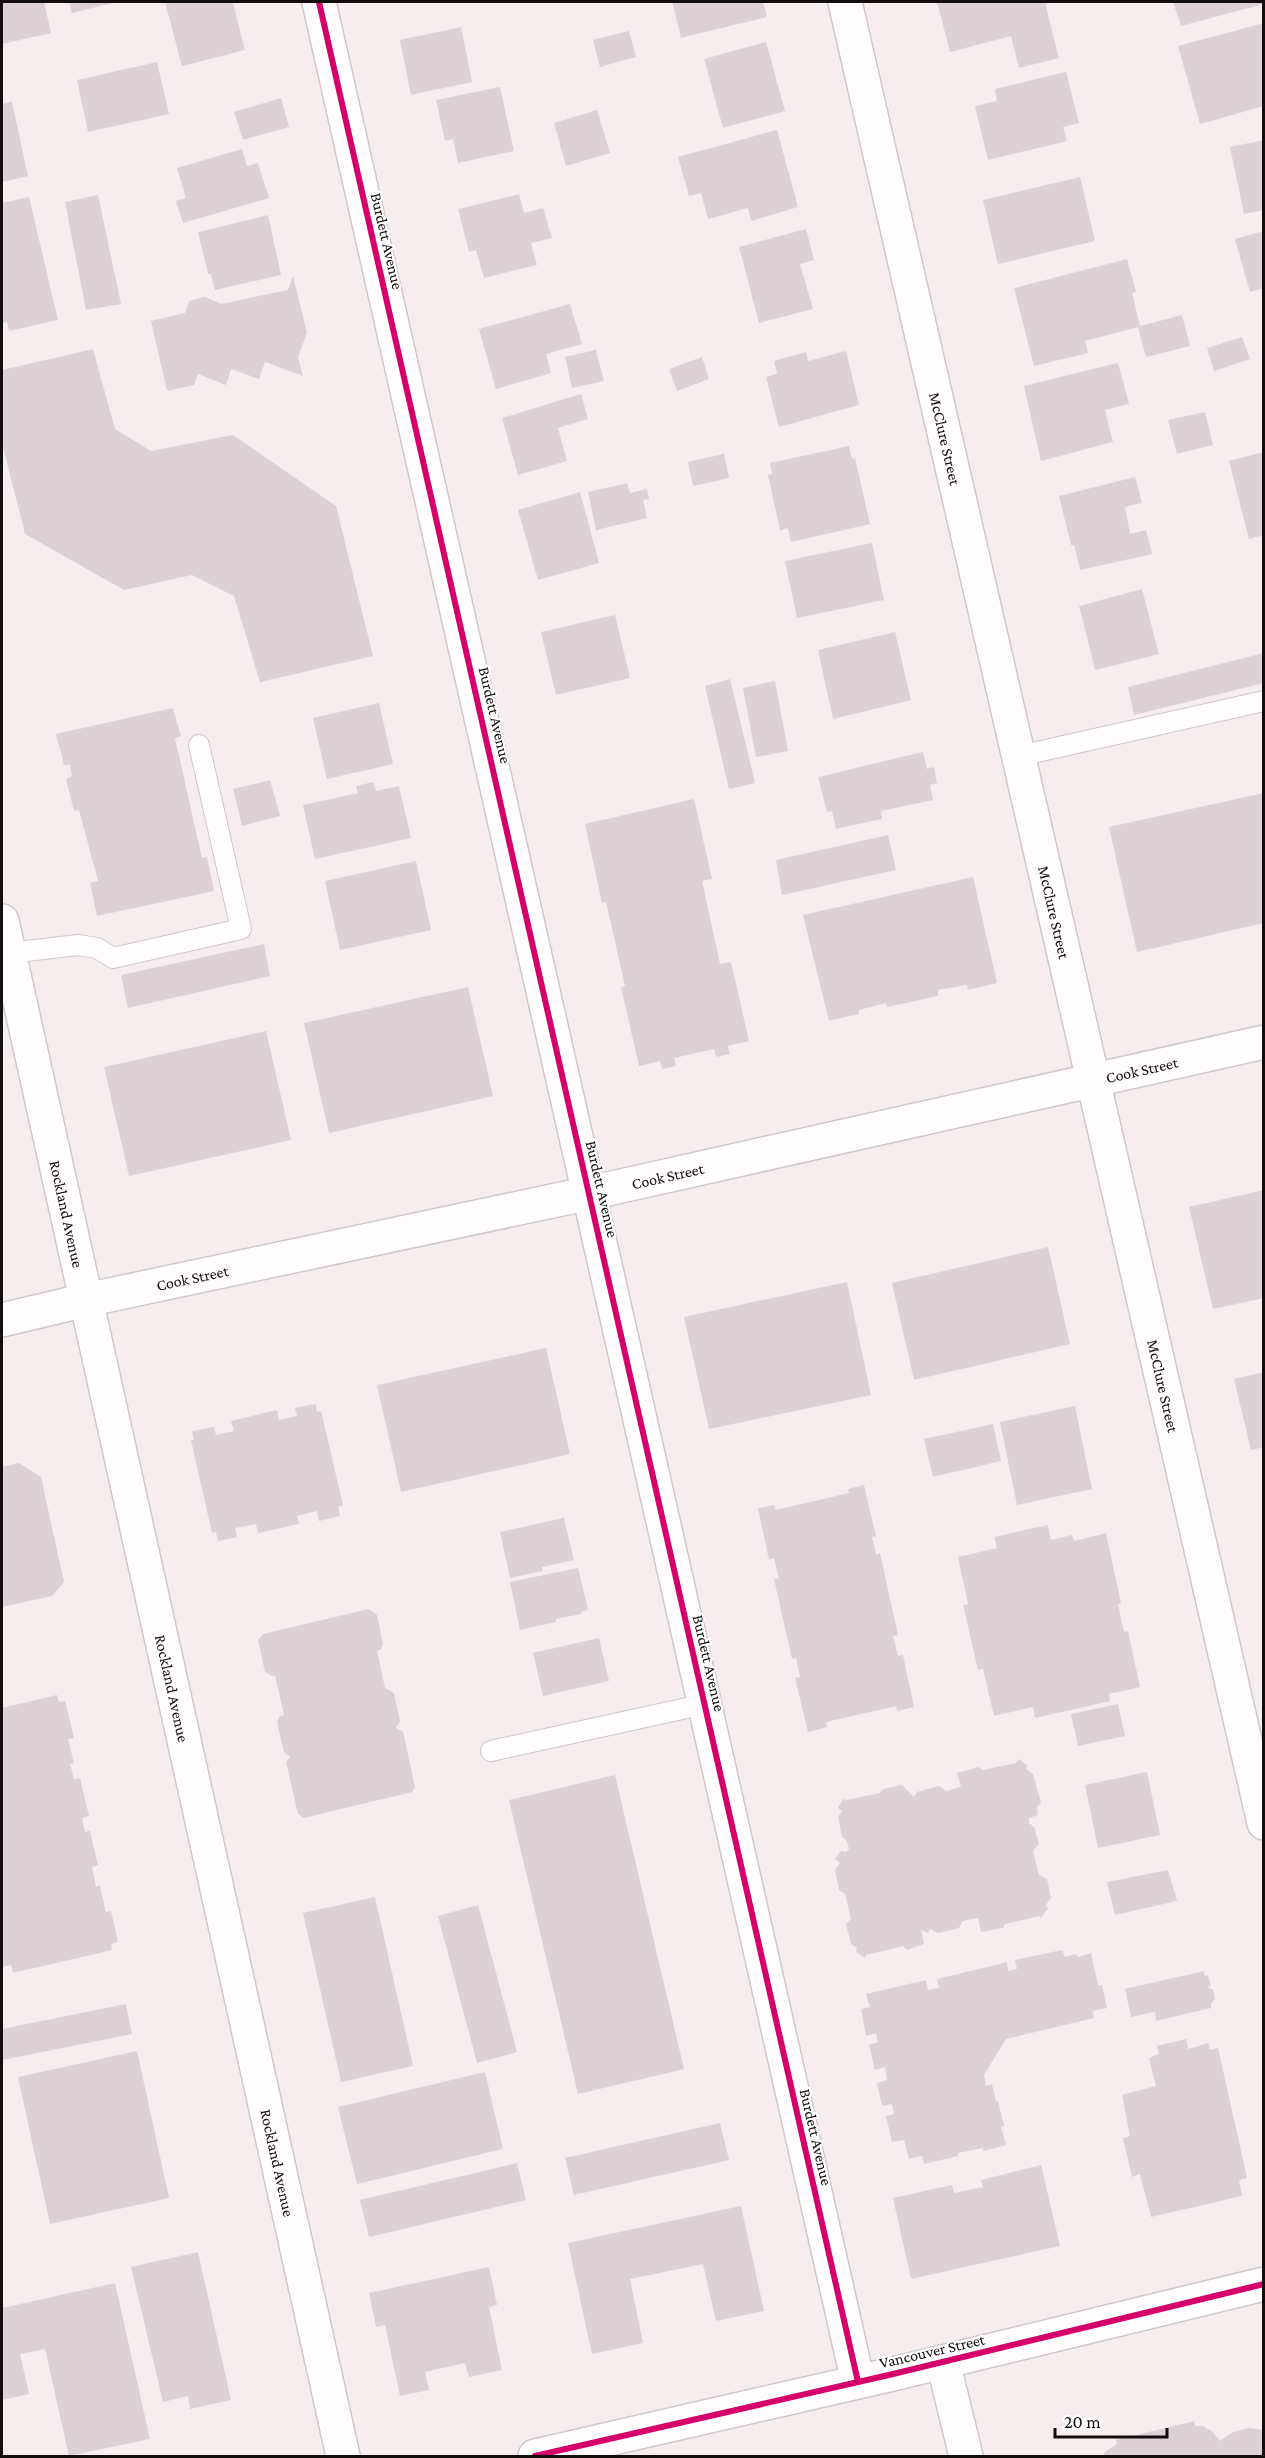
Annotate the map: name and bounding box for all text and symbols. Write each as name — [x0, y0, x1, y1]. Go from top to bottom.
street label: Burdett Avenue — [368, 191, 406, 291]
street label: McClure Street — [927, 390, 965, 487]
street label: Burdett Avenue — [476, 665, 514, 765]
street label: McClure Street — [1036, 864, 1074, 961]
street label: Cook Street — [1104, 1053, 1180, 1086]
street label: Burdett Avenue — [583, 1139, 621, 1239]
street label: Rockland Avenue — [47, 1159, 87, 1269]
street label: Cook Street — [630, 1159, 706, 1192]
street label: Cook Street — [155, 1261, 231, 1293]
street label: McClure Street — [1144, 1338, 1182, 1435]
street label: Burdett Avenue — [690, 1613, 728, 1713]
street label: Rockland Avenue — [152, 1633, 193, 1744]
street label: Burdett Avenue — [797, 2087, 835, 2187]
street label: Rockland Avenue — [258, 2107, 298, 2218]
street label: Vancouver Street — [878, 2330, 987, 2371]
scale bar — [1055, 2401, 1168, 2439]
text: 20 m — [1064, 2412, 1101, 2432]

